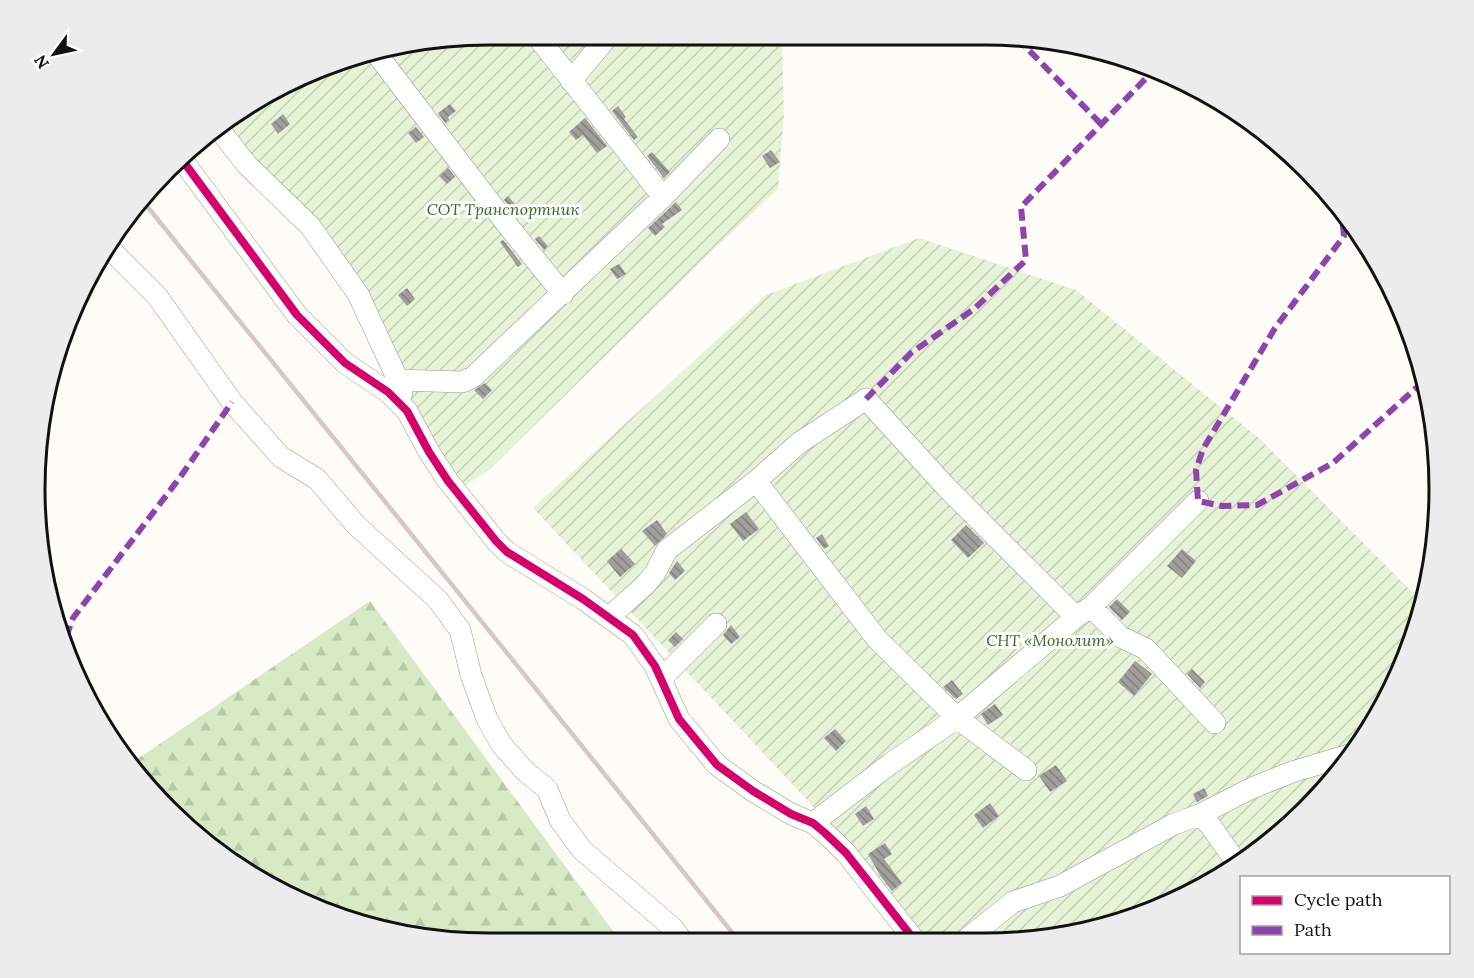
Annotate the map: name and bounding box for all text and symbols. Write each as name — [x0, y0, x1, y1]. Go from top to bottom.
north arrow — [24, 24, 84, 84]
text: N — [30, 52, 53, 73]
park label: СОТ Транспортник — [427, 199, 579, 219]
park label: СНТ «Монолит» — [986, 630, 1114, 650]
legend — [1240, 876, 1450, 954]
text: Cycle path — [1294, 888, 1383, 911]
text: Path — [1294, 918, 1332, 941]

